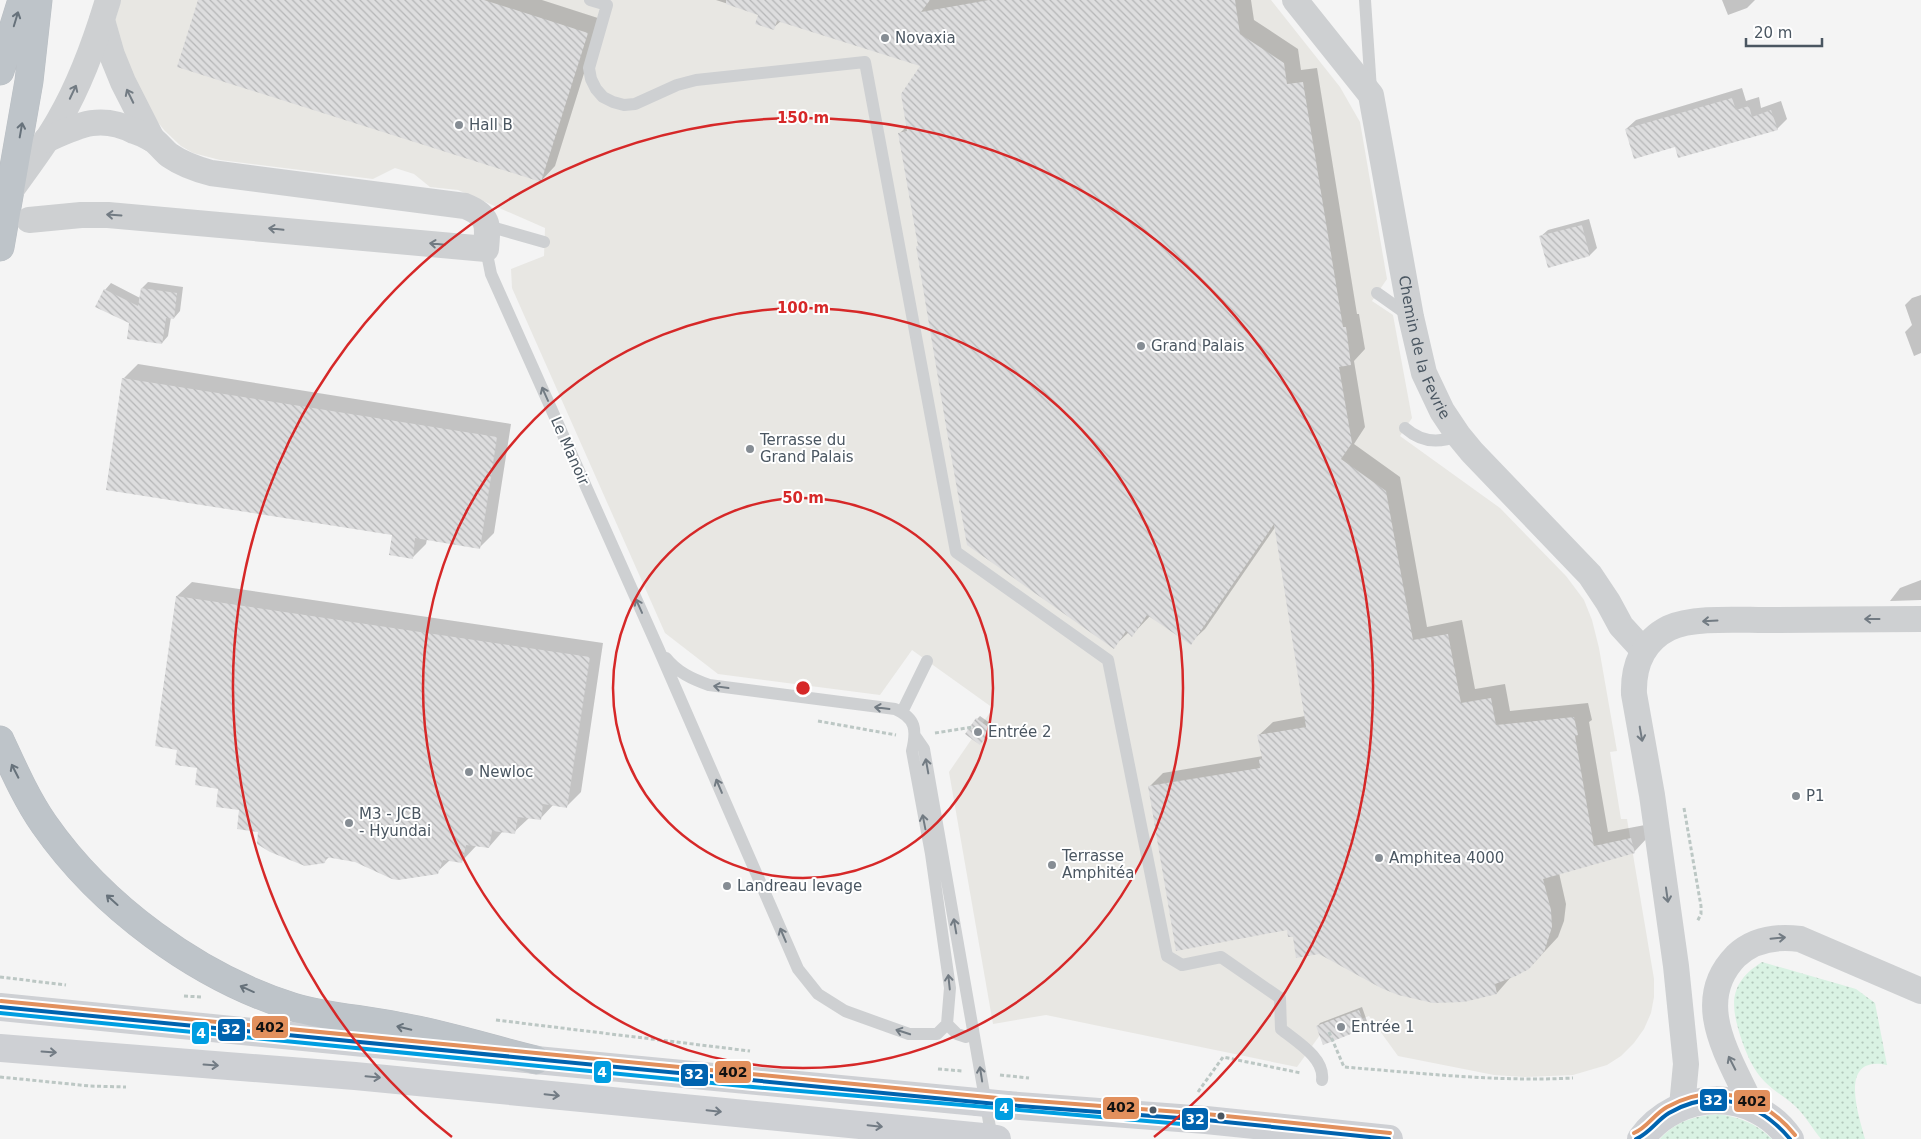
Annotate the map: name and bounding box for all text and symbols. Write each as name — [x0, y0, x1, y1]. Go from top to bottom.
one-way arrow — [12, 11, 21, 27]
scale bar — [1746, 15, 1822, 47]
text: 20 m — [1754, 24, 1792, 42]
place label: Novaxia — [895, 29, 956, 47]
marker: Novaxia — [879, 32, 891, 44]
one-way arrow — [68, 85, 78, 100]
one-way arrow — [125, 89, 134, 104]
text: 150 m — [777, 109, 829, 127]
place label: Hall B — [469, 116, 513, 134]
marker: Hall B — [453, 119, 465, 131]
one-way arrow — [16, 122, 26, 138]
one-way arrow — [106, 211, 122, 220]
one-way arrow — [268, 224, 284, 234]
one-way arrow — [430, 239, 446, 249]
street label: Chemin de la Fevrie — [1395, 274, 1454, 423]
text: 100 m — [777, 299, 829, 317]
place label: Grand Palais — [1151, 337, 1245, 355]
marker: Grand Palais — [1135, 340, 1147, 352]
one-way arrow — [539, 387, 549, 402]
street label: Le Manoir — [547, 414, 593, 489]
place label: Terrasse du Grand Palais — [759, 431, 854, 466]
marker: Terrasse du Grand Palais — [744, 443, 756, 455]
text: 50 m — [782, 489, 824, 507]
one-way arrow — [633, 599, 643, 614]
one-way arrow — [1865, 614, 1881, 624]
one-way arrow — [1702, 617, 1718, 626]
centre of rings — [794, 679, 812, 697]
one-way arrow — [714, 681, 730, 691]
one-way arrow — [875, 703, 891, 713]
place label: Entrée 2 — [988, 723, 1051, 741]
marker: Entrée 2 — [972, 726, 984, 738]
one-way arrow — [1637, 726, 1647, 742]
one-way arrow — [922, 758, 932, 774]
place label: Newloc — [479, 763, 533, 781]
one-way arrow — [10, 764, 20, 779]
marker: Newloc — [463, 766, 475, 778]
one-way arrow — [713, 779, 723, 794]
place label: P1 — [1806, 787, 1825, 805]
marker: P1 — [1790, 790, 1802, 802]
place label: M3 - JCB - Hyundai — [359, 805, 431, 840]
one-way arrow — [919, 814, 929, 830]
marker: M3 - JCB - Hyundai — [343, 817, 355, 829]
place label: Terrasse Amphitéa — [1061, 847, 1134, 882]
place label: Amphitea 4000 — [1389, 849, 1504, 867]
marker: Amphitea 4000 — [1373, 852, 1385, 864]
marker: Terrasse Amphitéa — [1046, 859, 1058, 871]
place label: Landreau levage — [737, 877, 862, 895]
marker: Landreau levage — [721, 880, 733, 892]
one-way arrow — [1662, 887, 1672, 903]
one-way arrow — [106, 894, 119, 906]
one-way arrow — [950, 918, 960, 934]
one-way arrow — [778, 928, 788, 943]
one-way arrow — [1769, 933, 1785, 943]
one-way arrow — [944, 974, 953, 990]
one-way arrow — [240, 984, 255, 994]
line badge: 402 — [251, 1015, 289, 1039]
line badge: 32 — [217, 1018, 246, 1042]
place label: Entrée 1 — [1351, 1018, 1414, 1036]
text: 402 — [255, 1019, 285, 1035]
line badge: 4 — [191, 1021, 210, 1045]
text: 32 — [221, 1021, 241, 1037]
marker: Entrée 1 — [1335, 1021, 1347, 1033]
one-way arrow — [397, 1023, 413, 1032]
text: 4 — [196, 1025, 206, 1041]
one-way arrow — [895, 1026, 911, 1036]
one-way arrow — [40, 1047, 56, 1057]
one-way arrow — [1727, 1056, 1736, 1071]
one-way arrow — [202, 1060, 218, 1069]
line badge: 4 — [593, 1060, 612, 1084]
line badge: 402 — [714, 1060, 752, 1084]
line badge: 32 — [680, 1063, 709, 1087]
text: 4 — [597, 1064, 607, 1080]
text: 402 — [718, 1064, 748, 1080]
text: 32 — [684, 1066, 704, 1082]
one-way arrow — [976, 1066, 986, 1082]
one-way arrow — [364, 1073, 380, 1082]
line badge: 32 — [1699, 1088, 1728, 1112]
line badge: 402 — [1733, 1089, 1771, 1113]
one-way arrow — [544, 1090, 560, 1099]
text: 32 — [1703, 1092, 1723, 1108]
text: 402 — [1737, 1093, 1767, 1109]
line badge: 402 — [1102, 1096, 1140, 1120]
line badge: 4 — [994, 1097, 1014, 1121]
text: 402 — [1106, 1099, 1136, 1115]
text: 4 — [999, 1100, 1009, 1116]
unlabelled marker — [1148, 1105, 1158, 1115]
one-way arrow — [705, 1106, 721, 1115]
line badge: 32 — [1181, 1107, 1209, 1131]
text: 32 — [1185, 1111, 1205, 1127]
unlabelled marker — [1216, 1111, 1226, 1121]
one-way arrow — [867, 1122, 883, 1131]

